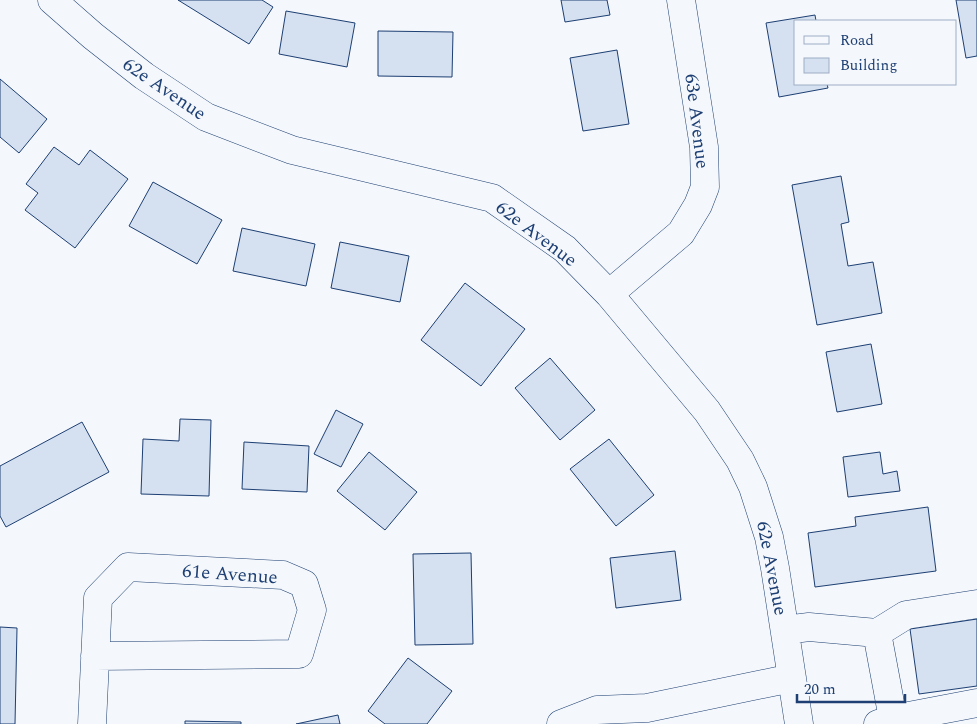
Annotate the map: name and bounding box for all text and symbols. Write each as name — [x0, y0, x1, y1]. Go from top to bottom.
legend — [794, 20, 957, 85]
text: Road — [840, 29, 874, 52]
street label: 62e Avenue — [116, 50, 212, 128]
text: Building — [840, 54, 897, 77]
street label: 63e Avenue — [676, 72, 717, 170]
street label: 62e Avenue — [489, 194, 583, 275]
street label: 62e Avenue — [748, 519, 795, 618]
street label: 61e Avenue — [181, 557, 279, 592]
scale bar — [797, 672, 904, 704]
text: 20 m — [804, 678, 836, 701]

